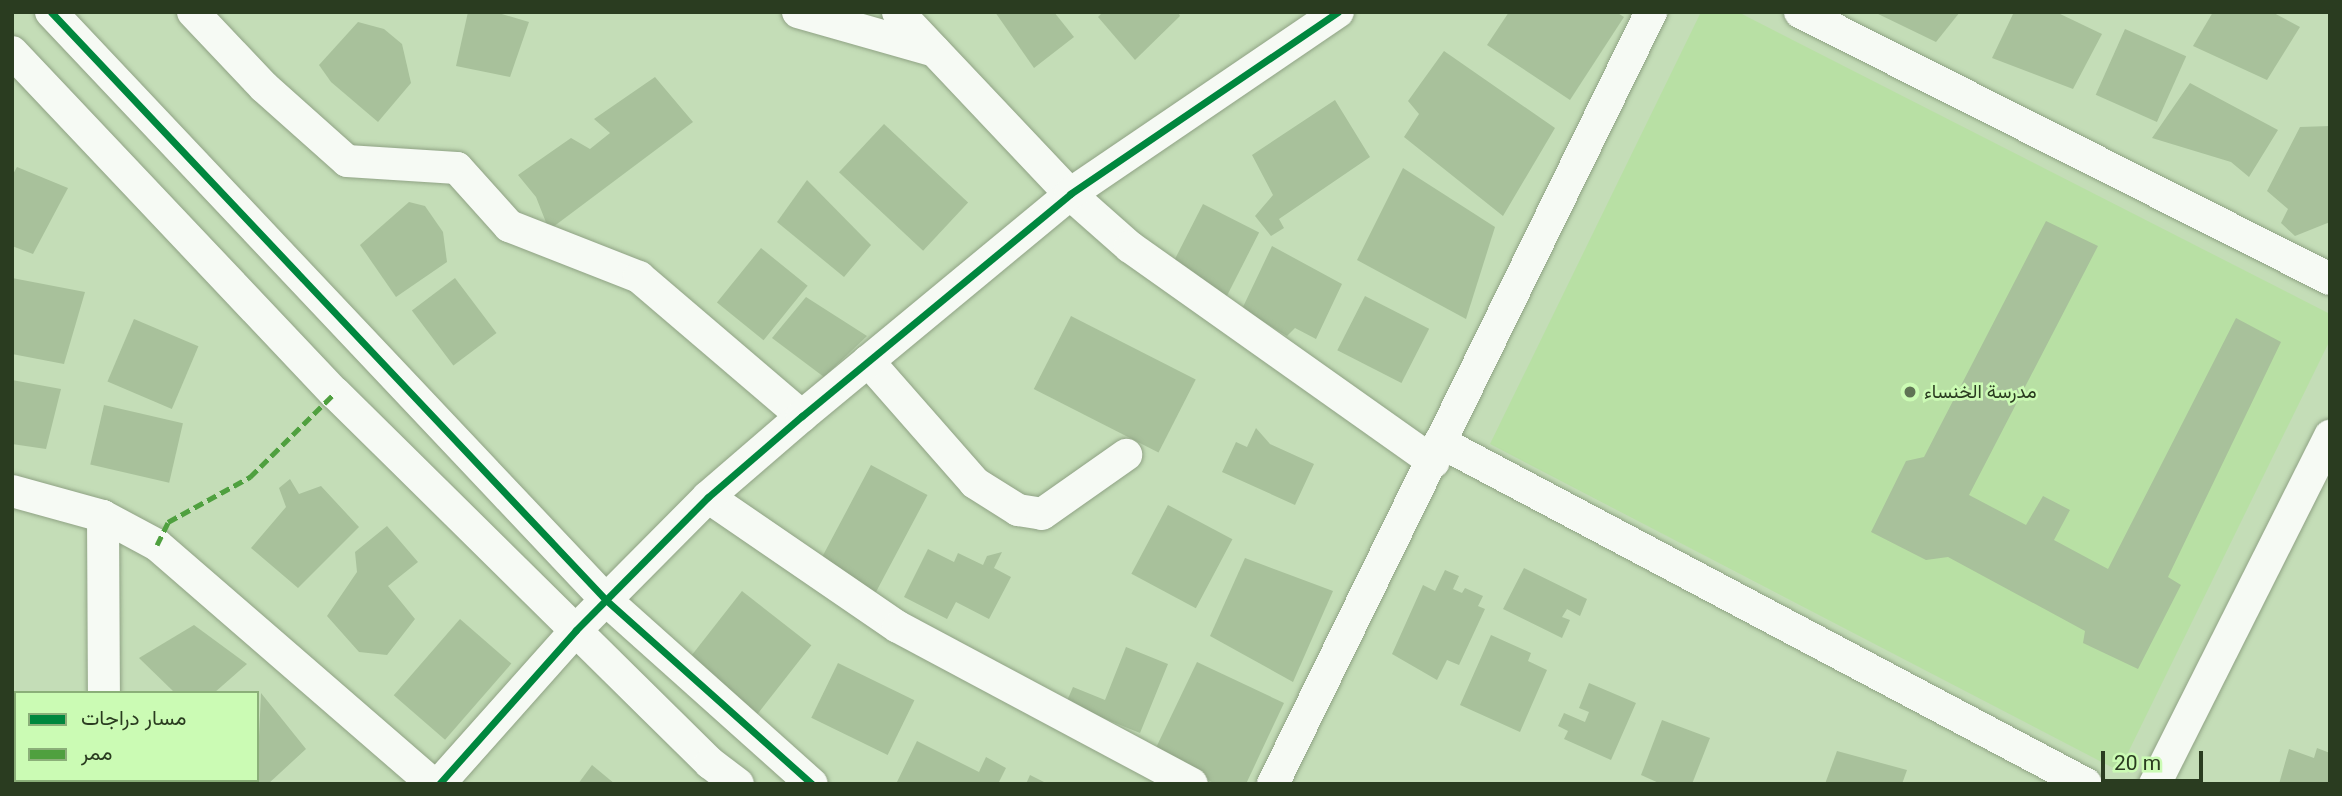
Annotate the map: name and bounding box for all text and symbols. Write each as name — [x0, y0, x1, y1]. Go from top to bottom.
place label: مدرسة الخنساء — [1924, 381, 2037, 403]
marker: مدرسة الخنساء — [1902, 384, 1918, 400]
legend — [14, 691, 259, 782]
text: مسار دراجات — [81, 706, 186, 730]
scale bar — [2104, 736, 2206, 780]
text: ممر — [81, 741, 112, 765]
text: 20 m — [2114, 751, 2161, 775]

